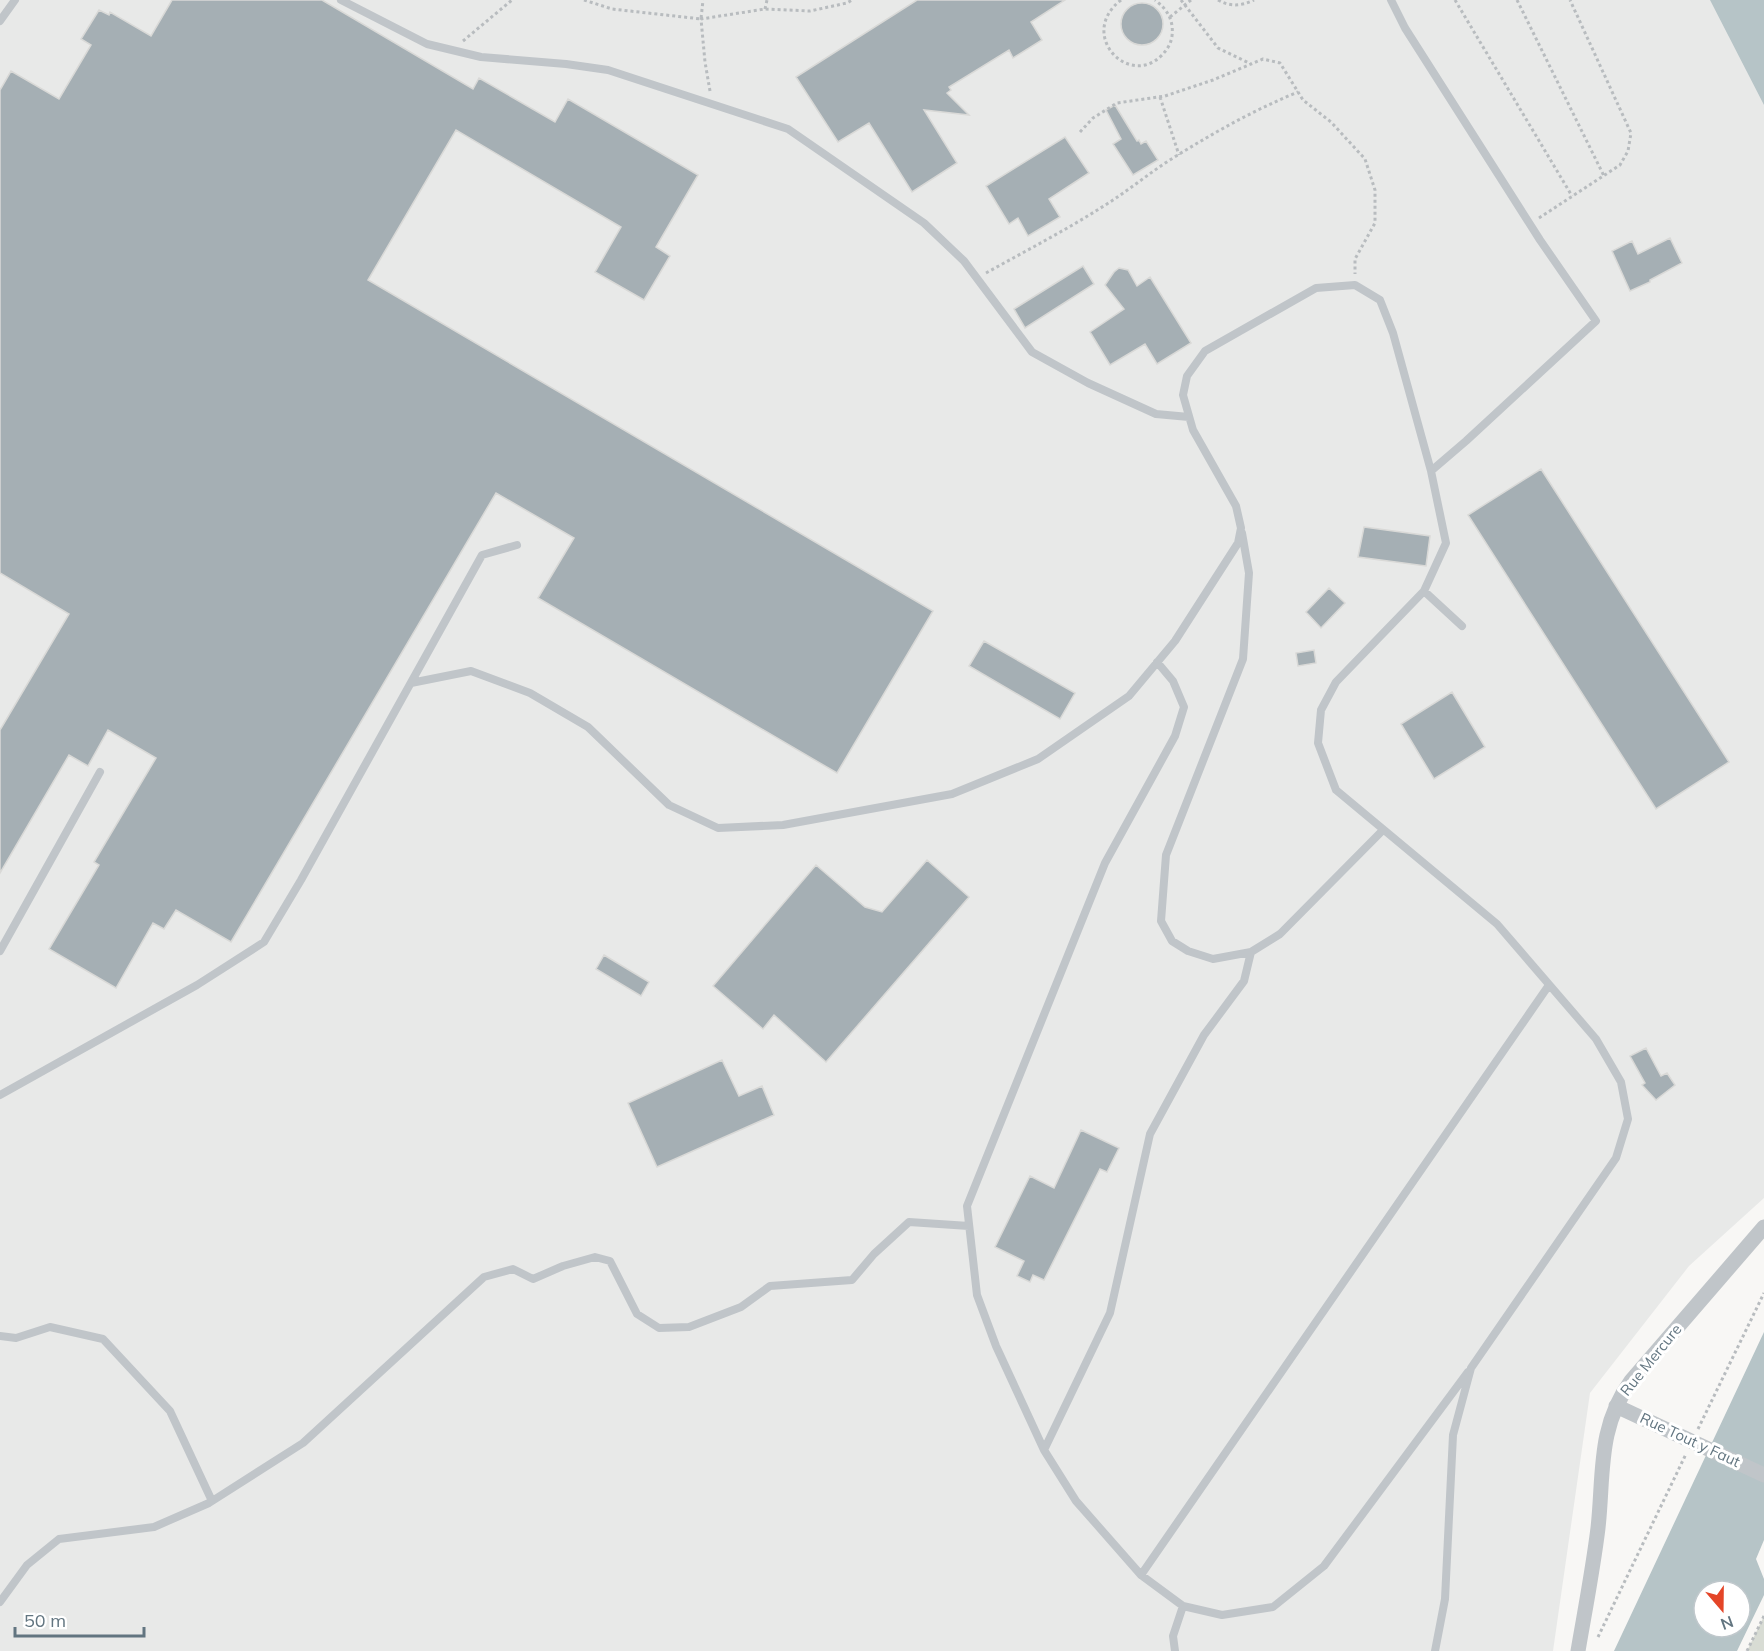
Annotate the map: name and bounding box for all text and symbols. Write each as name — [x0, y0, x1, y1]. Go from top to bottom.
street label: Rue Mercure — [1616, 1320, 1685, 1400]
street label: Rue Tout y Faut — [1637, 1408, 1743, 1471]
north arrow — [1692, 1579, 1752, 1639]
scale bar — [15, 1600, 144, 1638]
text: 50 m — [24, 1609, 66, 1632]
text: N — [1718, 1612, 1736, 1635]

